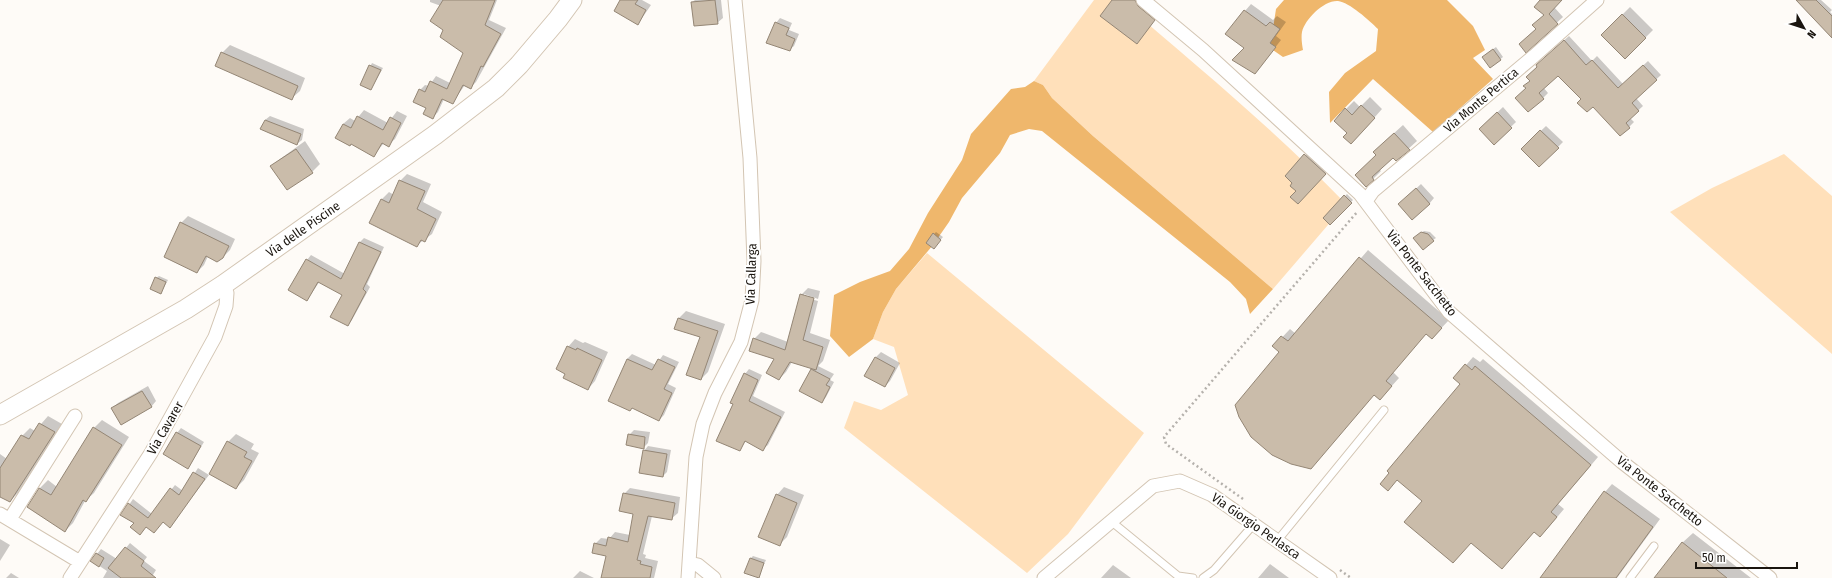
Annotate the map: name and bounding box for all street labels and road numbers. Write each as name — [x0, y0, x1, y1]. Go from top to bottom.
street label: Via Monte Pertica — [1441, 65, 1521, 135]
street label: Via delle Piscine — [263, 198, 343, 260]
street label: Via Ponte Sacchetto — [1384, 227, 1460, 319]
street label: Via Callarga — [742, 243, 760, 305]
street label: Via Cavarer — [144, 398, 186, 457]
street label: Via Ponte Sacchetto — [1614, 453, 1706, 529]
street label: Via Giorgio Perlasca — [1209, 490, 1303, 562]

